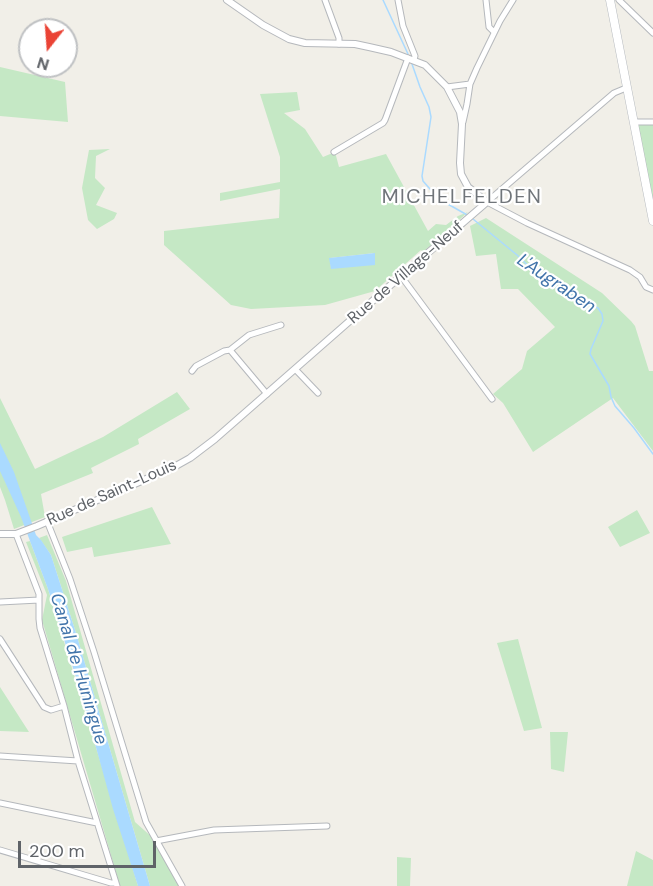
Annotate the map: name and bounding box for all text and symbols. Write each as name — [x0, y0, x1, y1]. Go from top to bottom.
north arrow — [18, 18, 78, 78]
text: N — [35, 52, 52, 76]
district label: MICHELFELDEN — [382, 186, 542, 210]
street label: Rue de Village-Neuf — [344, 218, 468, 328]
water label: L'Augraben — [513, 250, 599, 318]
street label: Rue de Saint-Louis — [44, 456, 180, 530]
water label: Canal de Huningue — [45, 591, 111, 747]
scale bar — [21, 829, 159, 867]
text: 200 m — [29, 839, 85, 863]

